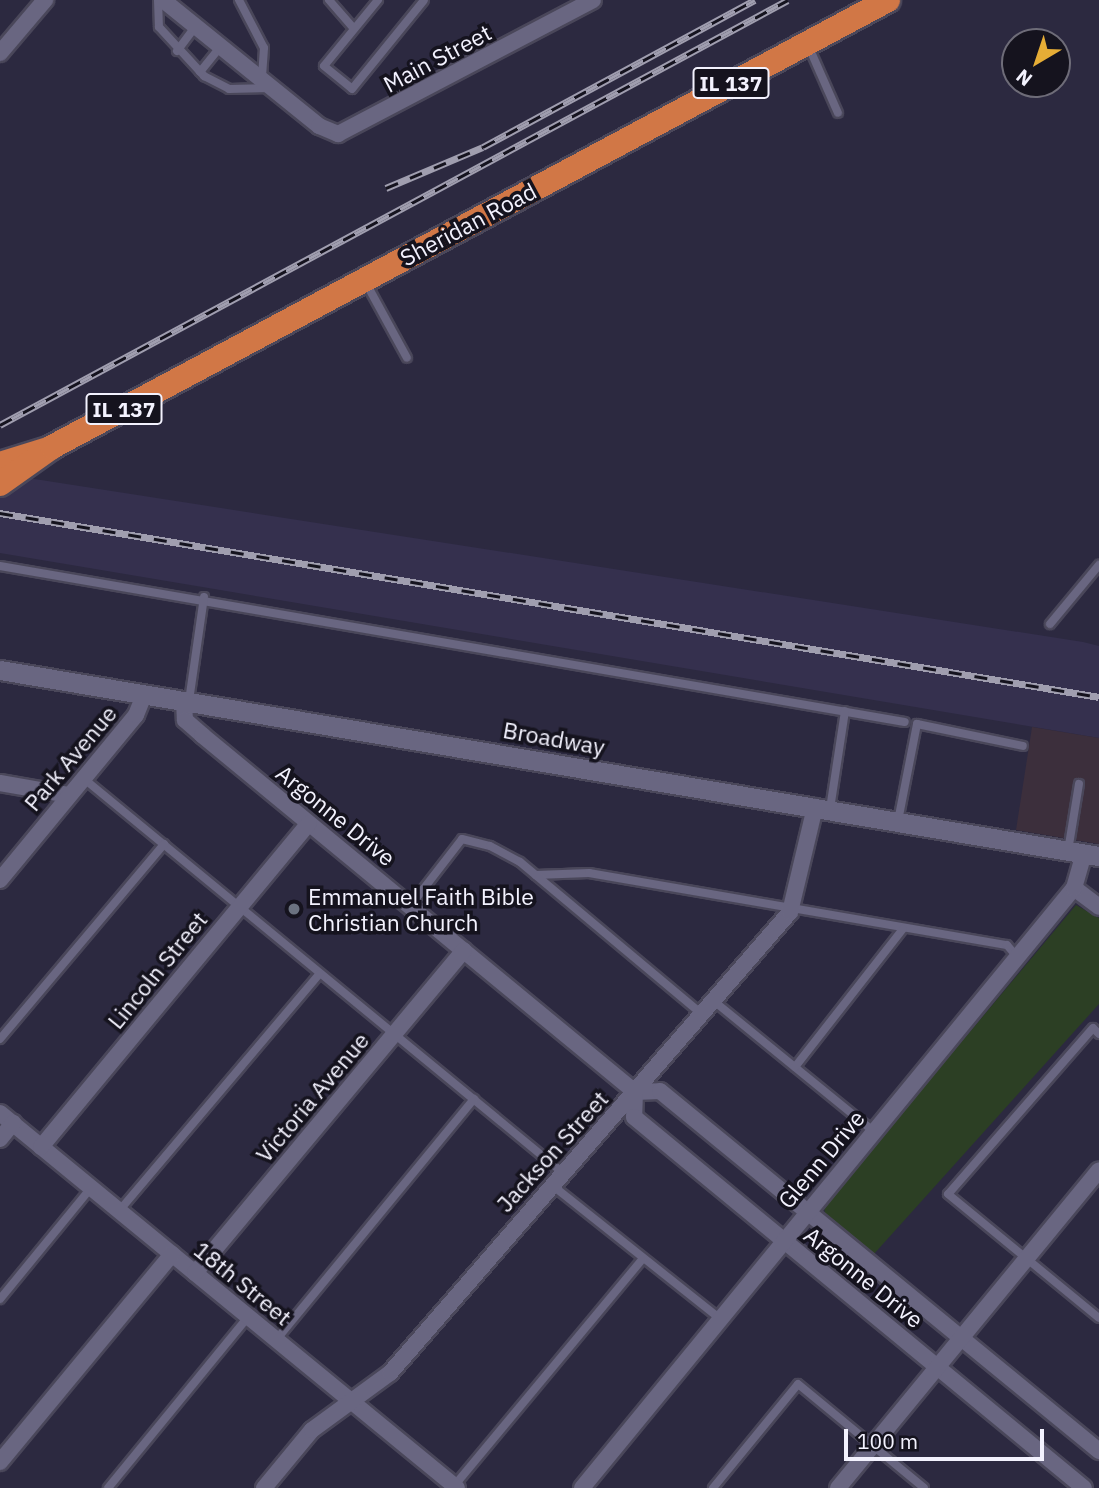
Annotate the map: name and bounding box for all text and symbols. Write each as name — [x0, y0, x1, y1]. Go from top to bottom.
street label: Main Street — [378, 18, 496, 98]
north arrow — [1001, 28, 1071, 98]
text: N — [1011, 64, 1037, 91]
road number: IL 137 — [692, 66, 770, 100]
street label: Sheridan Road — [395, 177, 541, 271]
road number: IL 137 — [86, 392, 162, 426]
street label: Park Avenue — [18, 700, 122, 816]
street label: Broadway — [501, 715, 607, 761]
street label: Argonne Drive — [271, 759, 401, 871]
place label: Emmanuel Faith Bible Christian Church — [308, 882, 534, 936]
marker: Emmanuel Faith Bible Christian Church — [286, 901, 302, 917]
street label: Lincoln Street — [101, 906, 213, 1034]
street label: Victoria Avenue — [250, 1027, 374, 1167]
street label: Jackson Street — [491, 1085, 613, 1217]
street label: Glenn Drive — [772, 1104, 870, 1214]
street label: Argonne Drive — [799, 1221, 929, 1333]
street label: 18th Street — [189, 1235, 297, 1331]
scale bar — [847, 1414, 1046, 1458]
text: 100 m — [857, 1427, 918, 1455]

